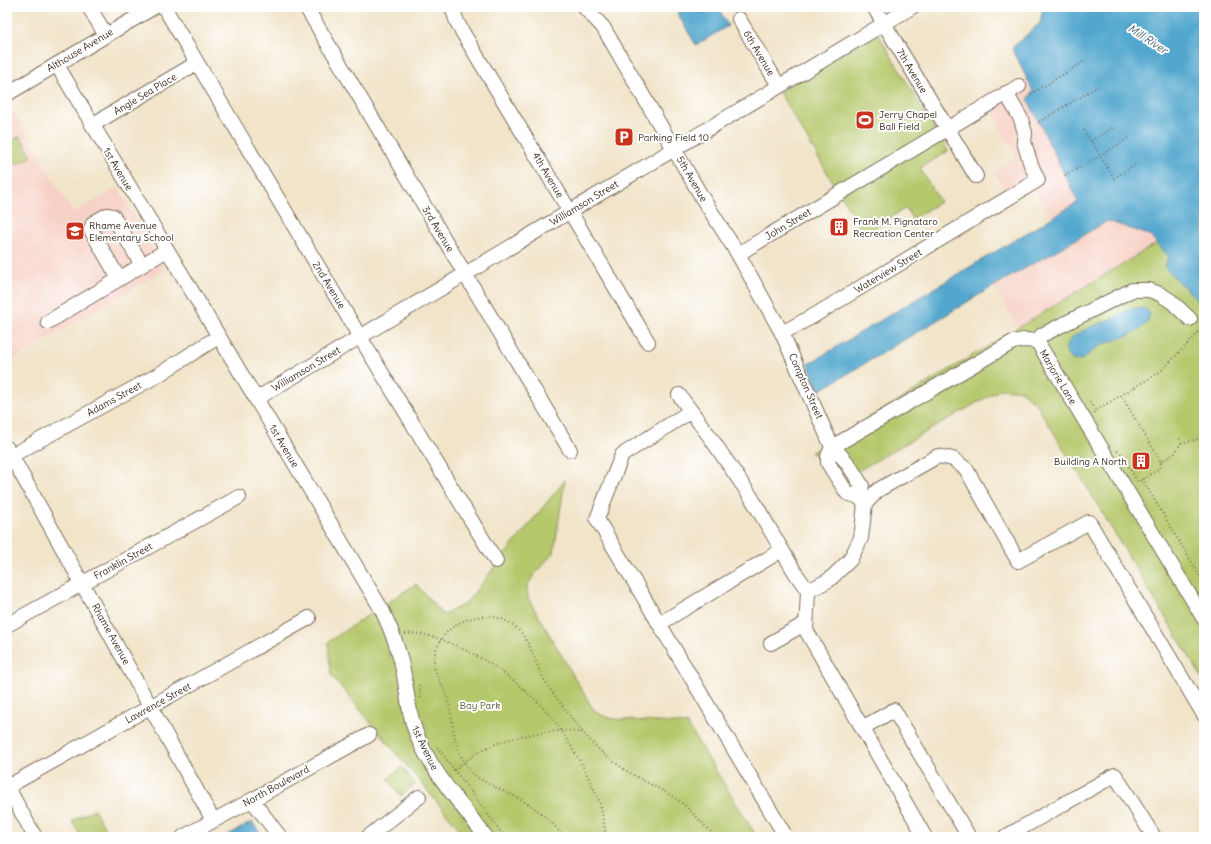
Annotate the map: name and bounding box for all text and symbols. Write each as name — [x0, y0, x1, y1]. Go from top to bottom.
water label: Mill River — [1126, 21, 1172, 58]
street label: Althouse Avenue — [44, 25, 116, 75]
street label: 6th Avenue — [740, 28, 778, 78]
street label: 7th Avenue — [894, 46, 930, 96]
street label: Angle Sea Place — [111, 70, 179, 118]
place label: Jerry Chapel Ball Field — [879, 108, 937, 133]
sports icon: Jerry Chapel Ball Field — [854, 109, 876, 131]
parking icon: Parking Field 10 — [613, 126, 635, 148]
place label: Parking Field 10 — [638, 131, 709, 144]
street label: 1st Avenue — [100, 145, 136, 193]
street label: 4th Avenue — [529, 150, 567, 200]
street label: 5th Avenue — [674, 154, 710, 204]
street label: Williamson Street — [547, 177, 621, 229]
street label: 3rd Avenue — [419, 204, 457, 254]
street label: John Street — [763, 205, 814, 243]
place label: Frank M. Pignataro Recreation Center — [853, 215, 938, 240]
building icon: Frank M. Pignataro Recreation Center — [828, 216, 850, 238]
place label: Rhame Avenue Elementary School — [89, 219, 174, 244]
school or university icon: Rhame Avenue Elementary School — [64, 220, 86, 242]
street label: Waterview Street — [852, 245, 925, 296]
street label: 2nd Avenue — [310, 259, 348, 311]
street label: Williamson Street — [269, 343, 343, 395]
street label: Marjorie Lane — [1036, 347, 1080, 407]
street label: Compton Street — [786, 351, 826, 421]
street label: Adams Street — [84, 378, 144, 419]
street label: 1st Avenue — [266, 422, 302, 470]
building icon: Building A North — [1130, 450, 1152, 472]
place label: Building A North — [1054, 455, 1127, 468]
street label: Franklin Street — [91, 539, 155, 582]
street label: Rhame Avenue — [89, 601, 133, 667]
street label: Lawrence Street — [123, 679, 194, 726]
park label: Bay Park — [460, 699, 500, 712]
street label: 1st Avenue — [409, 724, 441, 772]
street label: North Boulevard — [240, 762, 312, 810]

